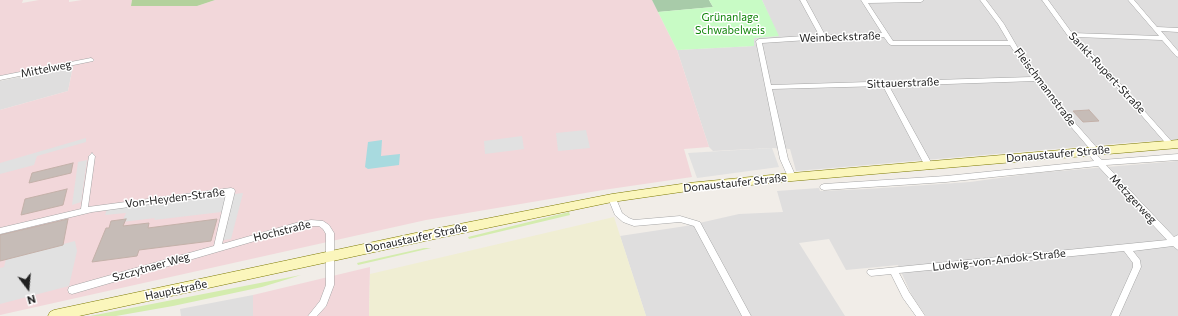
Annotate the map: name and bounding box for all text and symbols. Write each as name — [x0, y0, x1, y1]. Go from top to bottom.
park label: Grünanlage Schwabelweis — [695, 10, 765, 36]
street label: Weinbeckstraße — [799, 29, 881, 45]
street label: Sankt-Rupert-Straße — [1066, 30, 1148, 116]
street label: Fleischmannstraße — [1011, 45, 1079, 129]
street label: Mittelweg — [20, 58, 72, 80]
street label: Sittauerstraße — [867, 75, 939, 91]
street label: Donaustaufer Straße — [1006, 143, 1110, 165]
street label: Donaustaufer Straße — [683, 171, 787, 195]
street label: Metzgerweg — [1107, 172, 1159, 226]
street label: Von-Heyden-Straße — [124, 185, 226, 211]
street label: Hochstraße — [252, 218, 312, 244]
street label: Donaustaufer Straße — [364, 221, 468, 255]
street label: Ludwig-von-Andok-Straße — [932, 246, 1066, 274]
street label: Szczytnaer Weg — [111, 250, 191, 284]
north arrow — [8, 268, 48, 308]
street label: Hauptstraße — [144, 277, 208, 303]
text: N — [26, 293, 37, 307]

